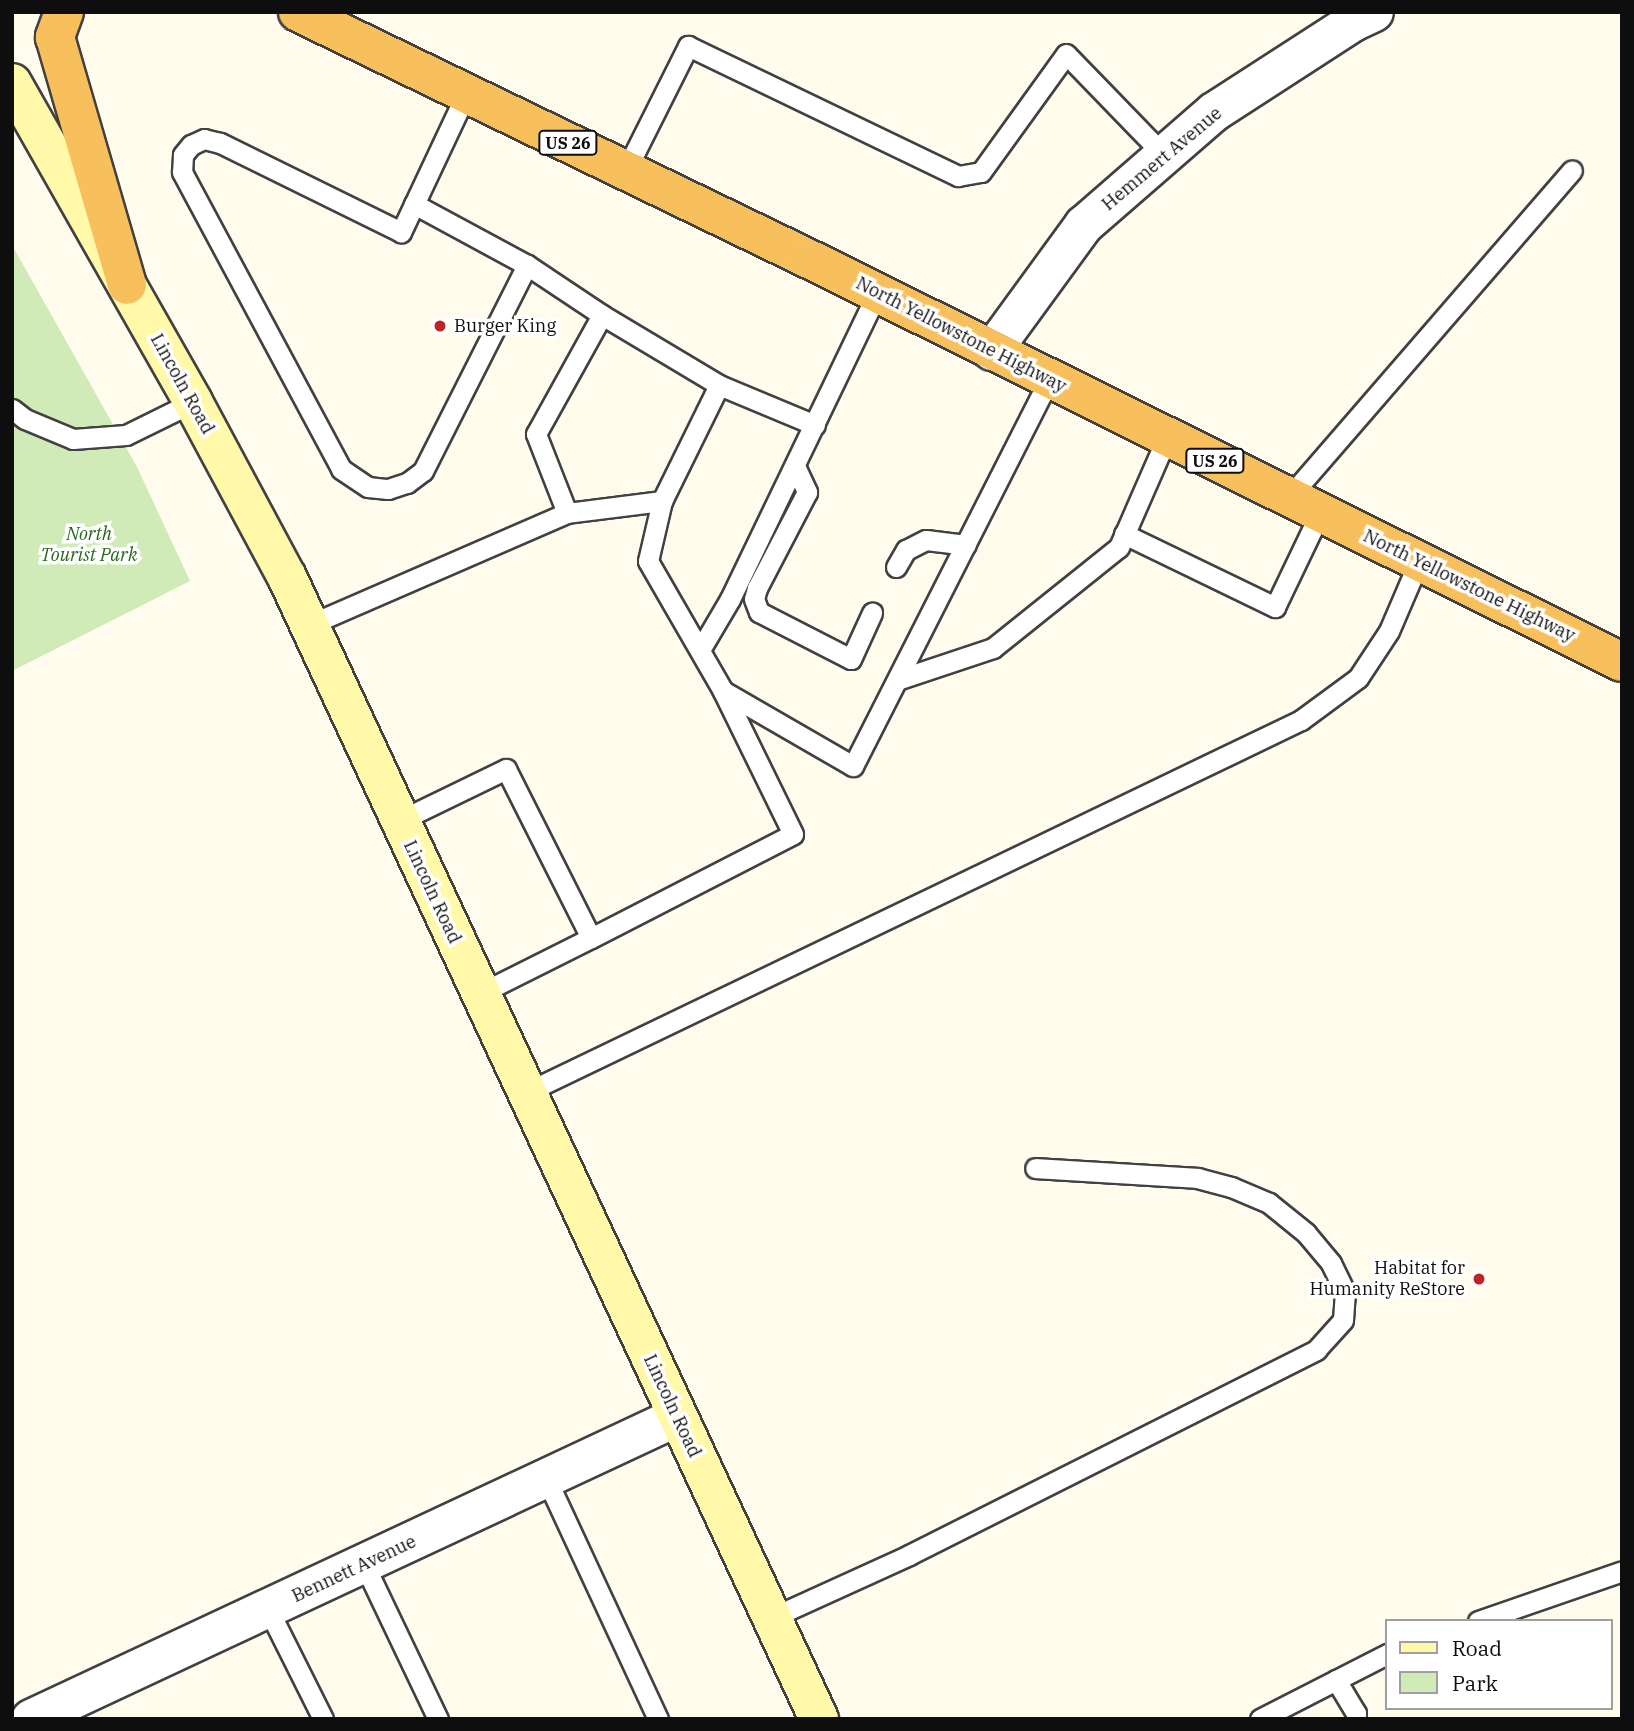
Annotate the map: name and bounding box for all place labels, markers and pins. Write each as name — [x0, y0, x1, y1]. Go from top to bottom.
place label: Burger King — [454, 315, 556, 337]
marker: Burger King — [432, 318, 448, 334]
place label: Habitat for Humanity ReStore — [1309, 1258, 1465, 1300]
marker: Habitat for Humanity ReStore — [1471, 1271, 1487, 1287]

